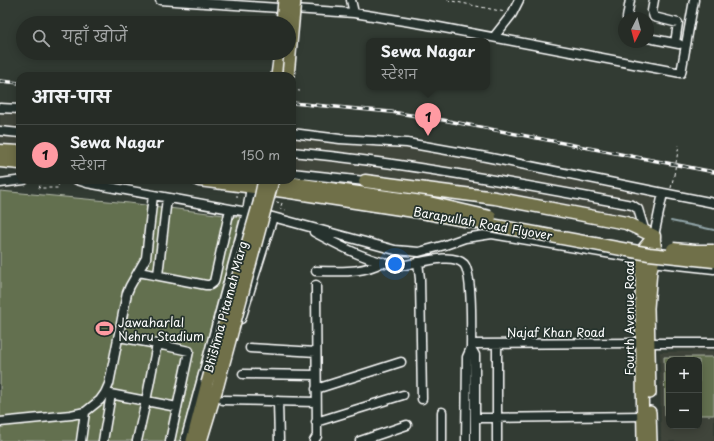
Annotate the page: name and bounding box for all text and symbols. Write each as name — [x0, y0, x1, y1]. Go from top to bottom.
north arrow — [618, 12, 654, 48]
search box — [16, 16, 296, 60]
text: यहाँ खोजें — [62, 24, 128, 47]
icon: search — [30, 27, 52, 49]
popup — [366, 38, 490, 90]
text: Sewa Nagar — [381, 39, 475, 62]
text: स्टेशन — [381, 64, 417, 83]
text: आस-पास — [32, 83, 111, 109]
pin: 1 — [415, 103, 441, 136]
text: Sewa Nagar — [70, 130, 164, 153]
text: 1 — [42, 145, 48, 164]
text: 150 m — [241, 145, 280, 164]
text: स्टेशन — [70, 155, 106, 174]
street label: Barapullah Road Flyover — [412, 202, 554, 244]
street label: Bhishma Pitamah Marg — [199, 239, 251, 375]
your location — [385, 254, 405, 274]
street label: Fourth Avenue Road — [620, 260, 638, 376]
place label: Jawaharlal Nehru Stadium — [118, 313, 204, 345]
sports icon: Jawaharlal Nehru Stadium — [95, 319, 115, 339]
street label: Najaf Khan Road — [507, 323, 605, 341]
map controls — [666, 357, 702, 429]
button: + — [666, 357, 702, 393]
button: − — [666, 393, 702, 429]

